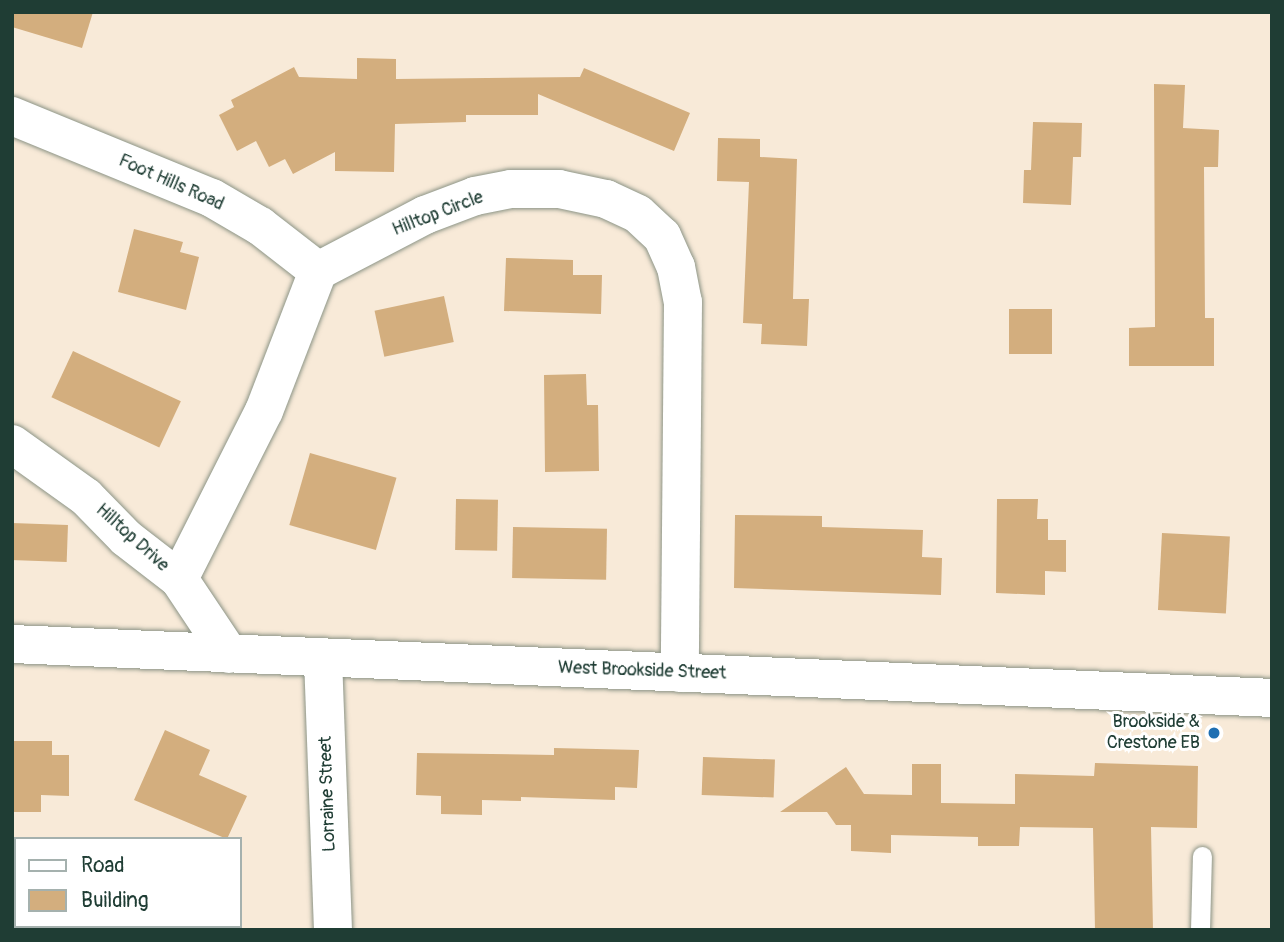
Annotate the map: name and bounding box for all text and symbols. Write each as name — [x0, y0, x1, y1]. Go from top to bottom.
street label: Foot Hills Road — [115, 150, 227, 216]
street label: Hilltop Circle — [389, 187, 487, 241]
street label: Hilltop Drive — [91, 499, 173, 577]
street label: West Brookside Street — [557, 657, 727, 685]
place label: Brookside & Crestone EB — [1107, 712, 1200, 754]
marker: Brookside & Crestone EB — [1206, 725, 1222, 741]
street label: Lorraine Street — [315, 736, 341, 852]
legend — [14, 837, 242, 928]
text: Road — [81, 852, 125, 879]
text: Building — [81, 887, 148, 914]

